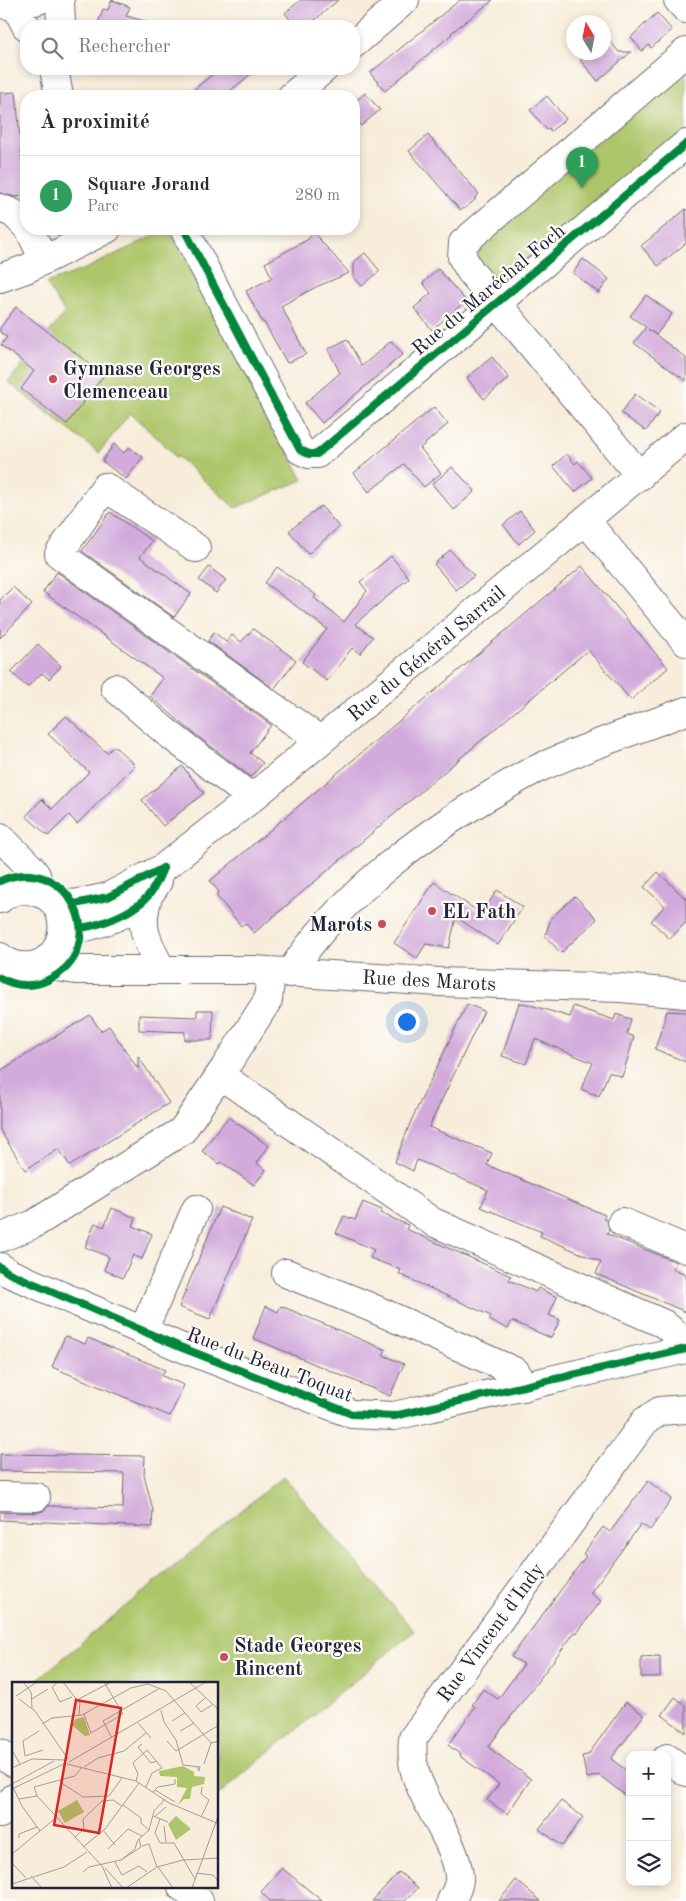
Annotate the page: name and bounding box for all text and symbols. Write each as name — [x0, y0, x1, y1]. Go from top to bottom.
north arrow — [566, 15, 611, 60]
search box — [20, 20, 360, 75]
icon: search — [38, 34, 66, 62]
text: Rechercher — [78, 38, 171, 57]
text: À proximité — [40, 112, 150, 133]
pin: 1 — [566, 147, 598, 188]
text: Square Jorand — [87, 176, 210, 195]
text: 1 — [51, 188, 61, 204]
text: 280 m — [295, 188, 340, 204]
text: Parc — [87, 199, 119, 215]
street label: Rue du Maréchal Foch — [409, 221, 570, 360]
place label: Gymnase Georges Clemenceau — [63, 360, 221, 403]
marker: Gymnase Georges Clemenceau — [47, 373, 59, 385]
street label: Rue du Général Sarrail — [345, 583, 510, 726]
place label: EL Fath — [442, 903, 516, 923]
marker: EL Fath — [426, 905, 438, 917]
place label: Marots — [309, 916, 372, 936]
marker: Marots — [376, 918, 388, 930]
street label: Rue des Marots — [361, 968, 496, 995]
your location — [394, 1009, 420, 1035]
street label: Rue du Beau Toquat — [183, 1325, 355, 1407]
street label: Rue Vincent d'Indy — [434, 1559, 549, 1707]
place label: Stade Georges Rincent — [234, 1637, 361, 1680]
marker: Stade Georges Rincent — [218, 1651, 230, 1663]
inset map — [12, 1682, 219, 1888]
map controls — [626, 1751, 671, 1886]
button: + — [626, 1751, 671, 1796]
button: − — [626, 1796, 671, 1841]
button: layers — [626, 1841, 671, 1886]

